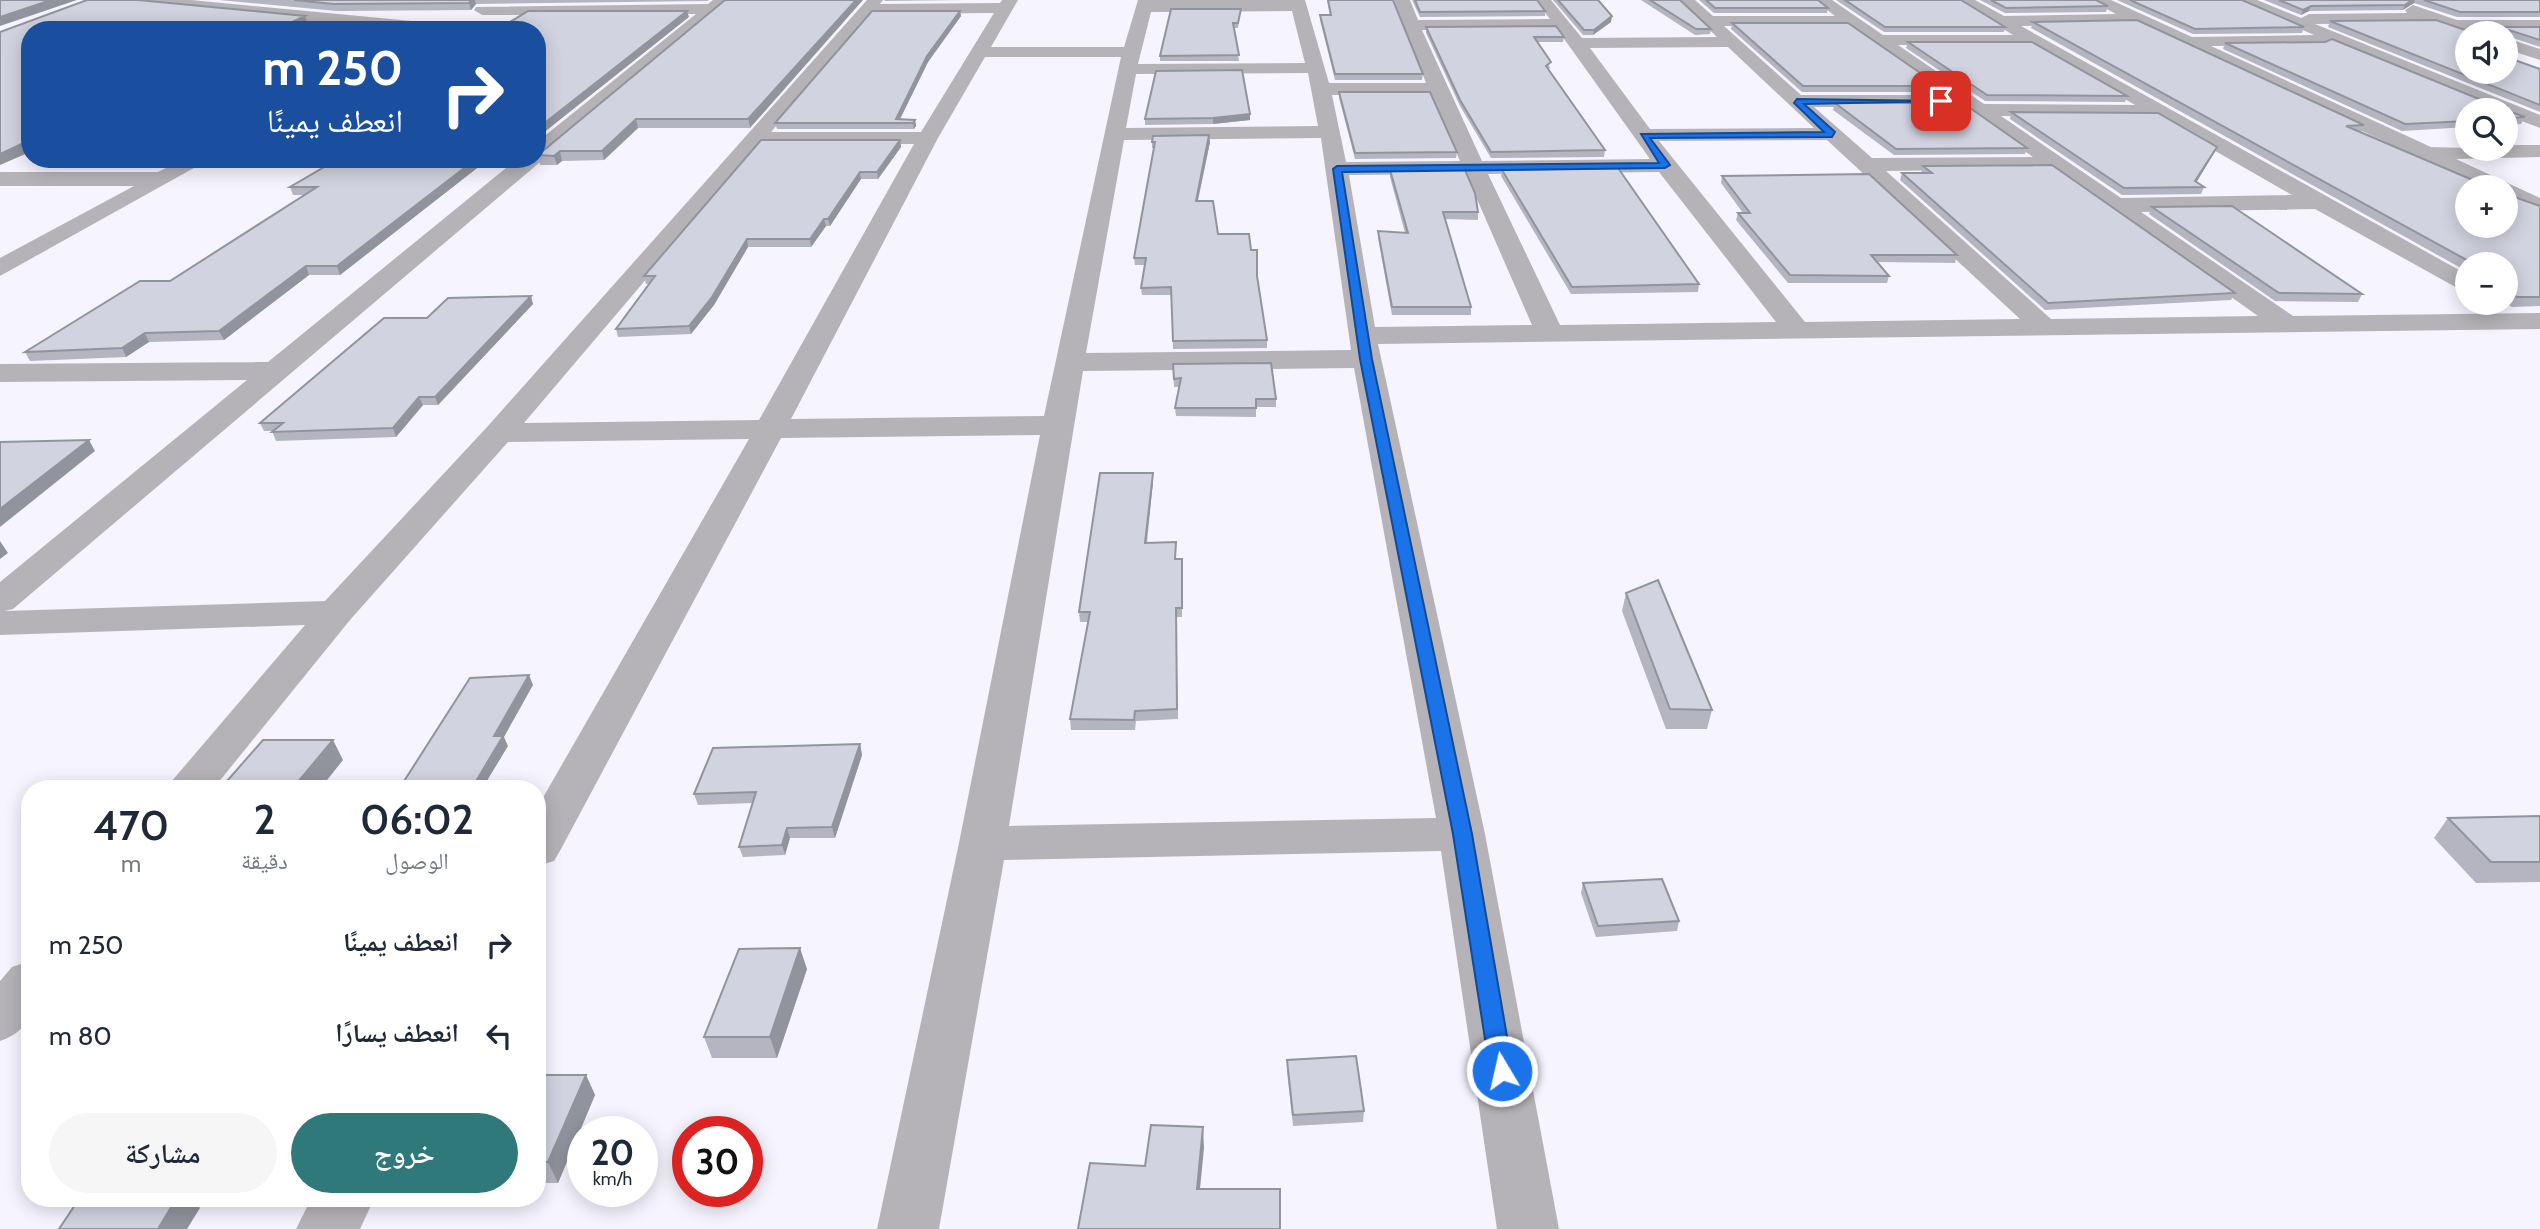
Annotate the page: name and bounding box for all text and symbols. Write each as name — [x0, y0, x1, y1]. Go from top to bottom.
map controls — [2455, 21, 2518, 315]
button: sound — [2455, 21, 2518, 84]
text: 250 m — [263, 38, 403, 97]
icon: right — [427, 49, 518, 140]
pin — [1911, 71, 1971, 131]
icon: arrive — [1922, 82, 1960, 120]
button: search — [2455, 98, 2518, 161]
text: انعطف يمينًا — [267, 101, 403, 140]
button: + — [2455, 175, 2518, 238]
button: − — [2455, 252, 2518, 315]
text: 2 — [253, 793, 276, 845]
text: 06:02 — [360, 793, 474, 845]
text: 470 — [93, 799, 169, 851]
text: دقيقة — [241, 847, 288, 875]
text: الوصول — [385, 847, 449, 875]
text: m — [121, 850, 141, 878]
text: انعطف يمينًا — [343, 926, 459, 958]
icon: right — [480, 926, 518, 964]
text: 250 m — [49, 929, 124, 961]
text: انعطف يسارًا — [335, 1017, 459, 1049]
icon: left — [480, 1017, 518, 1055]
text: 80 m — [49, 1020, 112, 1052]
position arrow — [1465, 1034, 1539, 1108]
button: مشاركة — [49, 1113, 277, 1193]
button: خروج — [291, 1113, 518, 1193]
speed limit sign: 30 — [672, 1116, 763, 1207]
text: 20 — [591, 1131, 634, 1174]
text: km/h — [593, 1168, 632, 1190]

